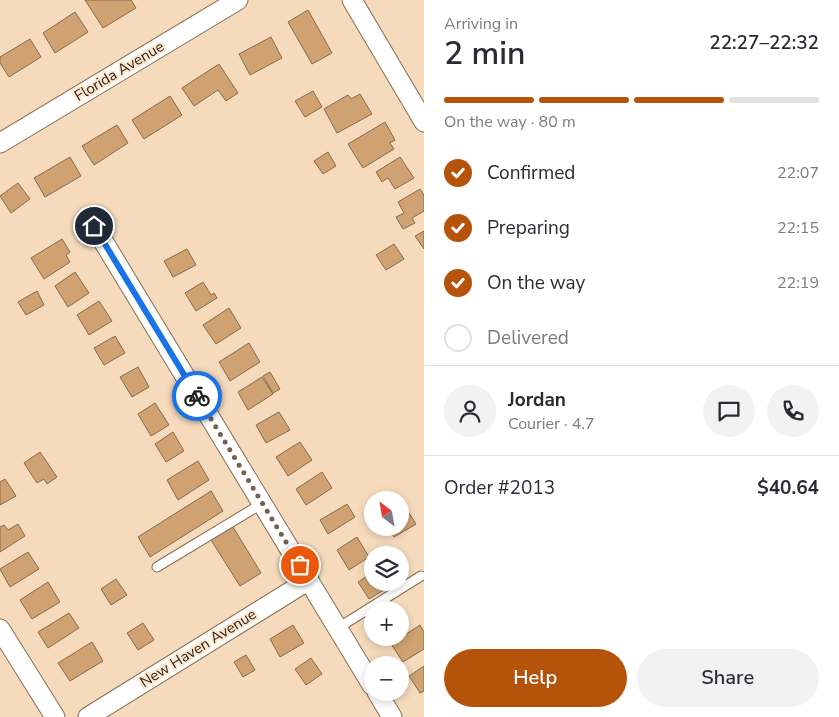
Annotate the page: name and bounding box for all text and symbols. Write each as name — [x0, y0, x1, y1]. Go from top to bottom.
text: Arriving in — [444, 13, 518, 35]
text: 22:27–22:32 — [709, 30, 819, 56]
text: 2 min — [444, 32, 526, 75]
street label: Florida Avenue — [70, 36, 168, 106]
text: On the way · 80 m — [444, 111, 576, 133]
icon: check — [444, 159, 472, 187]
text: Confirmed — [487, 160, 575, 186]
text: 22:07 — [777, 162, 819, 184]
pin — [73, 205, 115, 247]
icon: home — [80, 212, 108, 240]
icon: check — [444, 214, 472, 242]
text: Preparing — [487, 215, 570, 241]
text: 22:15 — [777, 217, 819, 239]
icon: check — [444, 269, 472, 297]
text: On the way — [487, 270, 585, 296]
text: 22:19 — [777, 272, 819, 294]
text: Delivered — [487, 325, 569, 351]
courier — [172, 371, 222, 421]
icon: bike — [183, 382, 211, 410]
button: person — [444, 385, 496, 437]
button: chat — [703, 385, 755, 437]
button: phone — [767, 385, 819, 437]
text: Jordan — [508, 387, 566, 413]
text: Courier · 4.7 — [508, 413, 594, 435]
text: Order #2013 — [444, 475, 555, 501]
text: $40.64 — [757, 475, 819, 501]
north arrow — [364, 491, 409, 536]
map controls — [364, 491, 409, 701]
pin — [279, 544, 321, 586]
button: layers — [364, 546, 409, 591]
icon: bag — [286, 551, 314, 579]
button: + — [364, 601, 409, 646]
street label: New Haven Avenue — [136, 604, 260, 692]
button: Help — [444, 649, 627, 707]
button: Share — [637, 649, 819, 707]
button: − — [364, 656, 409, 701]

